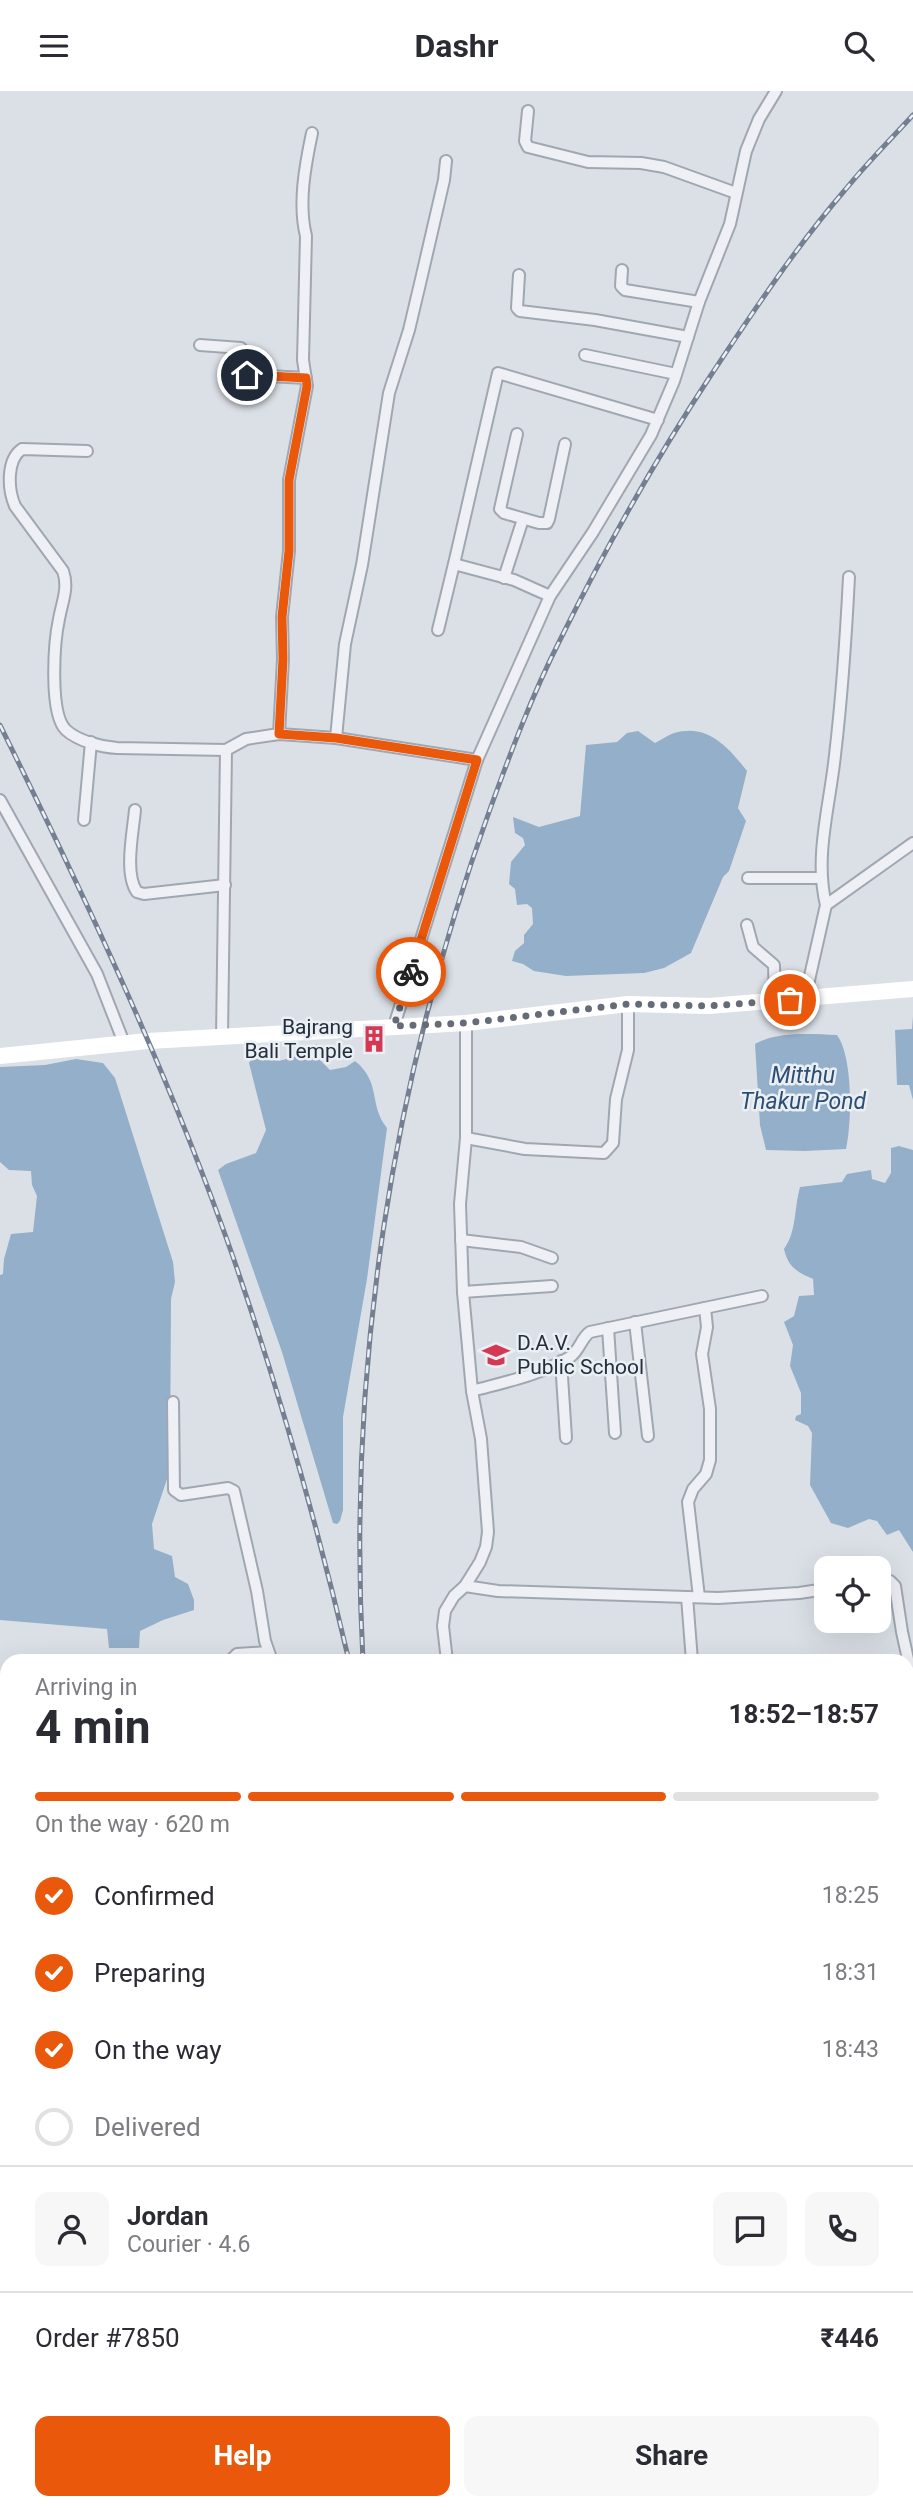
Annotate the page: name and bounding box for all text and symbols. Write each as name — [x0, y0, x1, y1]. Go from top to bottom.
icon: menu — [35, 27, 73, 65]
text: Dashr — [415, 27, 499, 65]
icon: search — [840, 27, 878, 65]
pin — [217, 345, 277, 405]
icon: home — [228, 356, 266, 394]
courier — [376, 937, 446, 1007]
icon: bike — [392, 953, 430, 991]
pin — [760, 970, 820, 1030]
icon: bag — [771, 981, 809, 1019]
place label: Bajrang Bali Temple — [244, 1015, 353, 1063]
building icon: Bajrang Bali Temple — [359, 1024, 389, 1054]
water label: Mitthu Thakur Pond — [740, 1062, 866, 1115]
place label: D.A.V. Public School — [517, 1331, 644, 1379]
school or university icon: D.A.V. Public School — [481, 1340, 511, 1370]
map controls — [814, 1556, 891, 1633]
button: locate — [814, 1556, 891, 1633]
text: Arriving in — [35, 1674, 138, 1701]
text: 18:52–18:57 — [729, 1699, 879, 1729]
text: 4 min — [35, 1700, 151, 1754]
text: On the way · 620 m — [35, 1811, 230, 1838]
icon: check — [35, 1877, 73, 1915]
text: Confirmed — [94, 1881, 215, 1911]
text: 18:25 — [822, 1882, 879, 1909]
icon: check — [35, 1954, 73, 1992]
text: Preparing — [94, 1958, 206, 1988]
text: 18:31 — [822, 1959, 879, 1986]
icon: check — [35, 2031, 73, 2069]
text: On the way — [94, 2035, 222, 2065]
text: 18:43 — [822, 2036, 879, 2063]
text: Delivered — [94, 2112, 201, 2142]
button: person — [35, 2192, 109, 2266]
button: chat — [713, 2192, 787, 2266]
button: phone — [805, 2192, 879, 2266]
text: Jordan — [127, 2201, 209, 2231]
text: Courier · 4.6 — [127, 2231, 250, 2258]
text: Order #7850 — [35, 2323, 180, 2353]
text: ₹446 — [821, 2323, 879, 2353]
button: Help — [35, 2416, 450, 2496]
button: Share — [464, 2416, 879, 2496]

